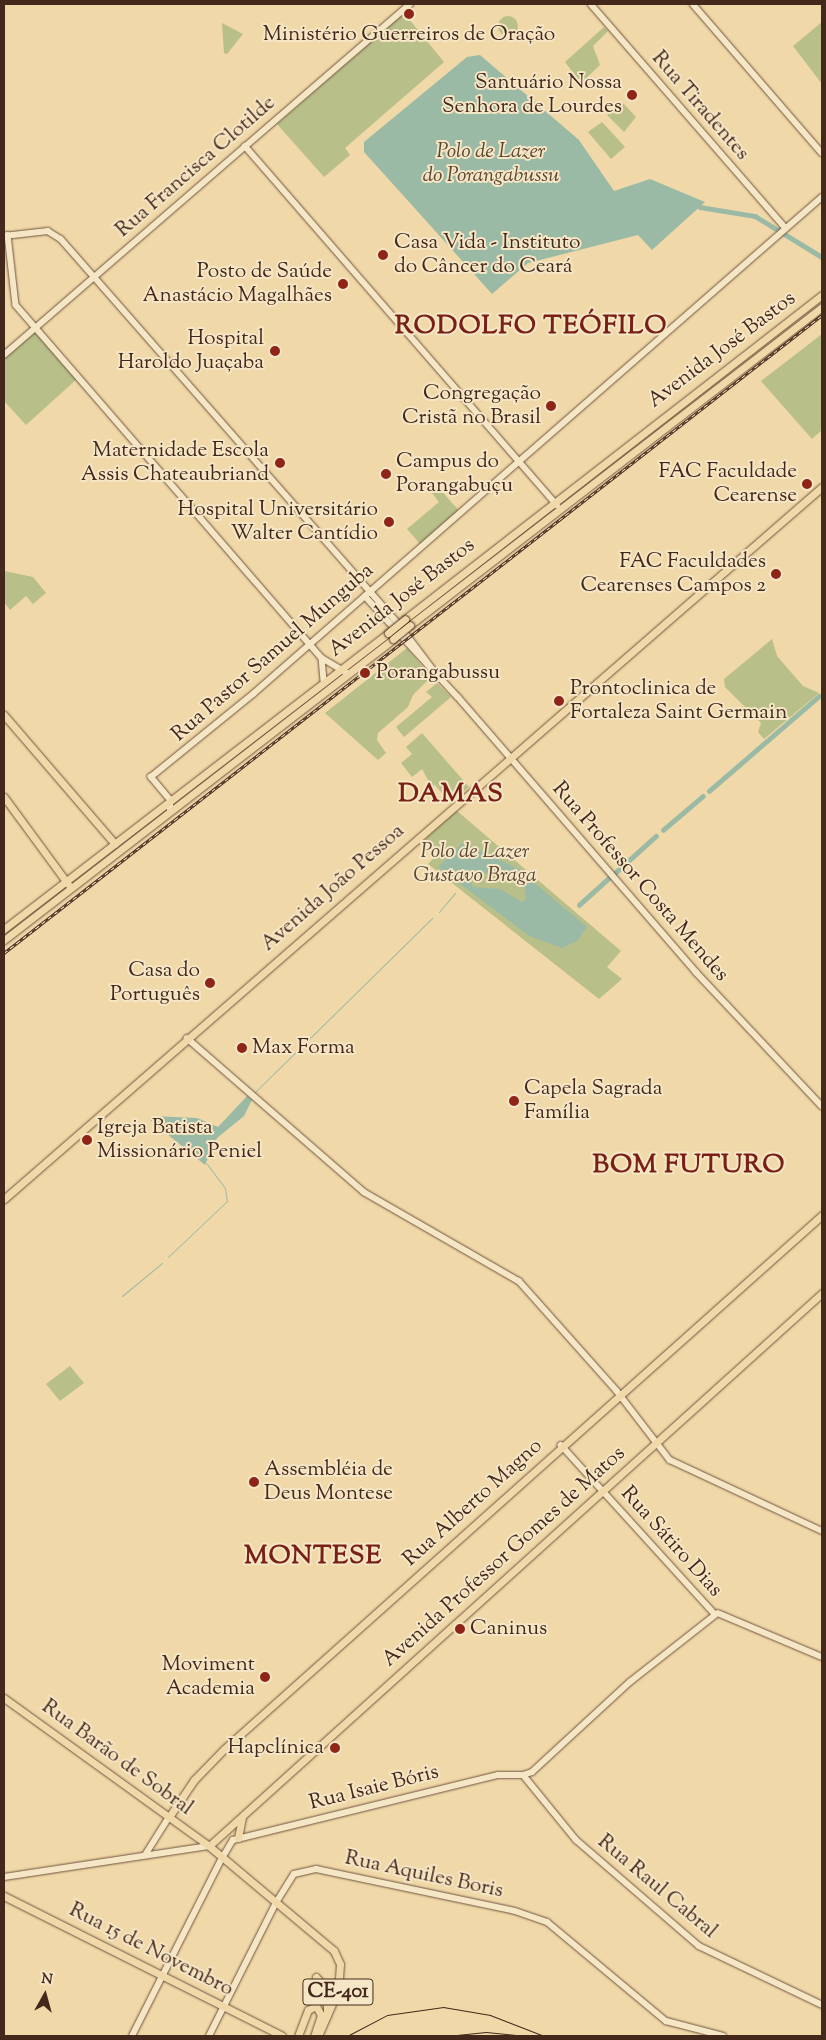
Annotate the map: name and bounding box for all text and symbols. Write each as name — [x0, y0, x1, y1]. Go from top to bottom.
marker: Ministério Guerreiros de Oração — [403, 8, 415, 20]
place label: Ministério Guerreiros de Oração — [263, 22, 555, 48]
street label: Rua Tiradentes — [646, 46, 754, 166]
place label: Santuário Nossa Senhora de Lourdes — [442, 70, 622, 120]
marker: Santuário Nossa Senhora de Lourdes — [626, 89, 638, 101]
street label: Rua Francisca Clotilde — [111, 91, 281, 243]
park label: Polo de Lazer do Porangabussu — [423, 139, 559, 189]
place label: Casa Vida - Instituto do Câncer do Ceará — [394, 230, 580, 280]
marker: Casa Vida - Instituto do Câncer do Ceará — [376, 248, 390, 262]
place label: Posto de Saúde Anastácio Magalhães — [142, 259, 332, 309]
marker: Posto de Saúde Anastácio Magalhães — [336, 277, 350, 291]
street label: Avenida José Bastos — [643, 286, 801, 414]
district label: RODOLFO TEÓFILO — [393, 311, 669, 343]
place label: Hospital Haroldo Juaçaba — [118, 326, 264, 376]
marker: Hospital Haroldo Juaçaba — [268, 344, 282, 358]
place label: Congregação Cristã no Brasil — [402, 381, 541, 431]
marker: Congregação Cristã no Brasil — [545, 400, 557, 412]
place label: Maternidade Escola Assis Chateaubriand — [81, 438, 269, 488]
place label: Campus do Porangabuçu — [396, 449, 513, 499]
marker: Maternidade Escola Assis Chateaubriand — [273, 456, 287, 470]
place label: FAC Faculdade Cearense — [659, 459, 797, 509]
marker: Campus do Porangabuçu — [380, 468, 392, 480]
marker: FAC Faculdade Cearense — [801, 478, 813, 490]
place label: Hospital Universitário Walter Cantídio — [178, 497, 378, 547]
marker: Hospital Universitário Walter Cantídio — [382, 515, 396, 529]
street label: Avenida José Bastos — [324, 533, 480, 663]
place label: FAC Faculdades Cearenses Campos 2 — [580, 549, 766, 599]
street label: Rua Pastor Samuel Munguba — [167, 558, 379, 748]
marker: FAC Faculdades Cearenses Campos 2 — [770, 568, 782, 580]
place label: Porangabussu — [376, 660, 500, 686]
marker: Porangabussu — [358, 666, 372, 680]
place label: Prontoclinica de Fortaleza Saint Germain — [570, 676, 787, 726]
marker: Prontoclinica de Fortaleza Saint Germain — [552, 694, 566, 708]
street label: Rua Professor Costa Mendes — [546, 777, 734, 987]
district label: DAMAS — [398, 779, 504, 811]
street label: Avenida João Pessoa — [256, 819, 410, 957]
park label: Polo de Lazer Gustavo Braga — [413, 839, 537, 889]
place label: Casa do Português — [110, 958, 200, 1008]
marker: Casa do Português — [204, 977, 216, 989]
place label: Max Forma — [252, 1035, 355, 1061]
marker: Max Forma — [236, 1042, 248, 1054]
place label: Capela Sagrada Família — [524, 1076, 662, 1126]
marker: Capela Sagrada Família — [508, 1095, 520, 1107]
place label: Igreja Batista Missionário Peniel — [97, 1115, 262, 1165]
marker: Igreja Batista Missionário Peniel — [81, 1134, 93, 1146]
district label: BOM FUTURO — [591, 1150, 787, 1182]
street label: Rua Alberto Magno — [398, 1434, 548, 1572]
street label: Avenida Professor Gomes de Matos — [377, 1441, 631, 1673]
place label: Assembléia de Deus Montese — [264, 1457, 393, 1507]
marker: Assembléia de Deus Montese — [248, 1476, 260, 1488]
street label: Rua Sátiro Dias — [615, 1482, 727, 1602]
district label: MONTESE — [243, 1541, 383, 1573]
place label: Caninus — [470, 1616, 547, 1642]
marker: Caninus — [454, 1623, 466, 1635]
place label: Moviment Academia — [162, 1652, 255, 1702]
marker: Moviment Academia — [259, 1671, 271, 1683]
street label: Rua Barão de Sobral — [36, 1695, 198, 1821]
place label: Hapclínica — [228, 1735, 324, 1761]
marker: Hapclínica — [328, 1741, 342, 1755]
street label: Rua Isaie Bóris — [307, 1760, 441, 1816]
street label: Rua Raul Cabral — [592, 1830, 722, 1944]
street label: Rua Aquiles Boris — [342, 1846, 506, 1904]
street label: Rua 15 de Novembro — [65, 1898, 237, 2002]
north arrow — [20, 1970, 70, 2020]
text: N — [40, 1970, 54, 1991]
road number: CE-401 — [302, 1974, 374, 2010]

